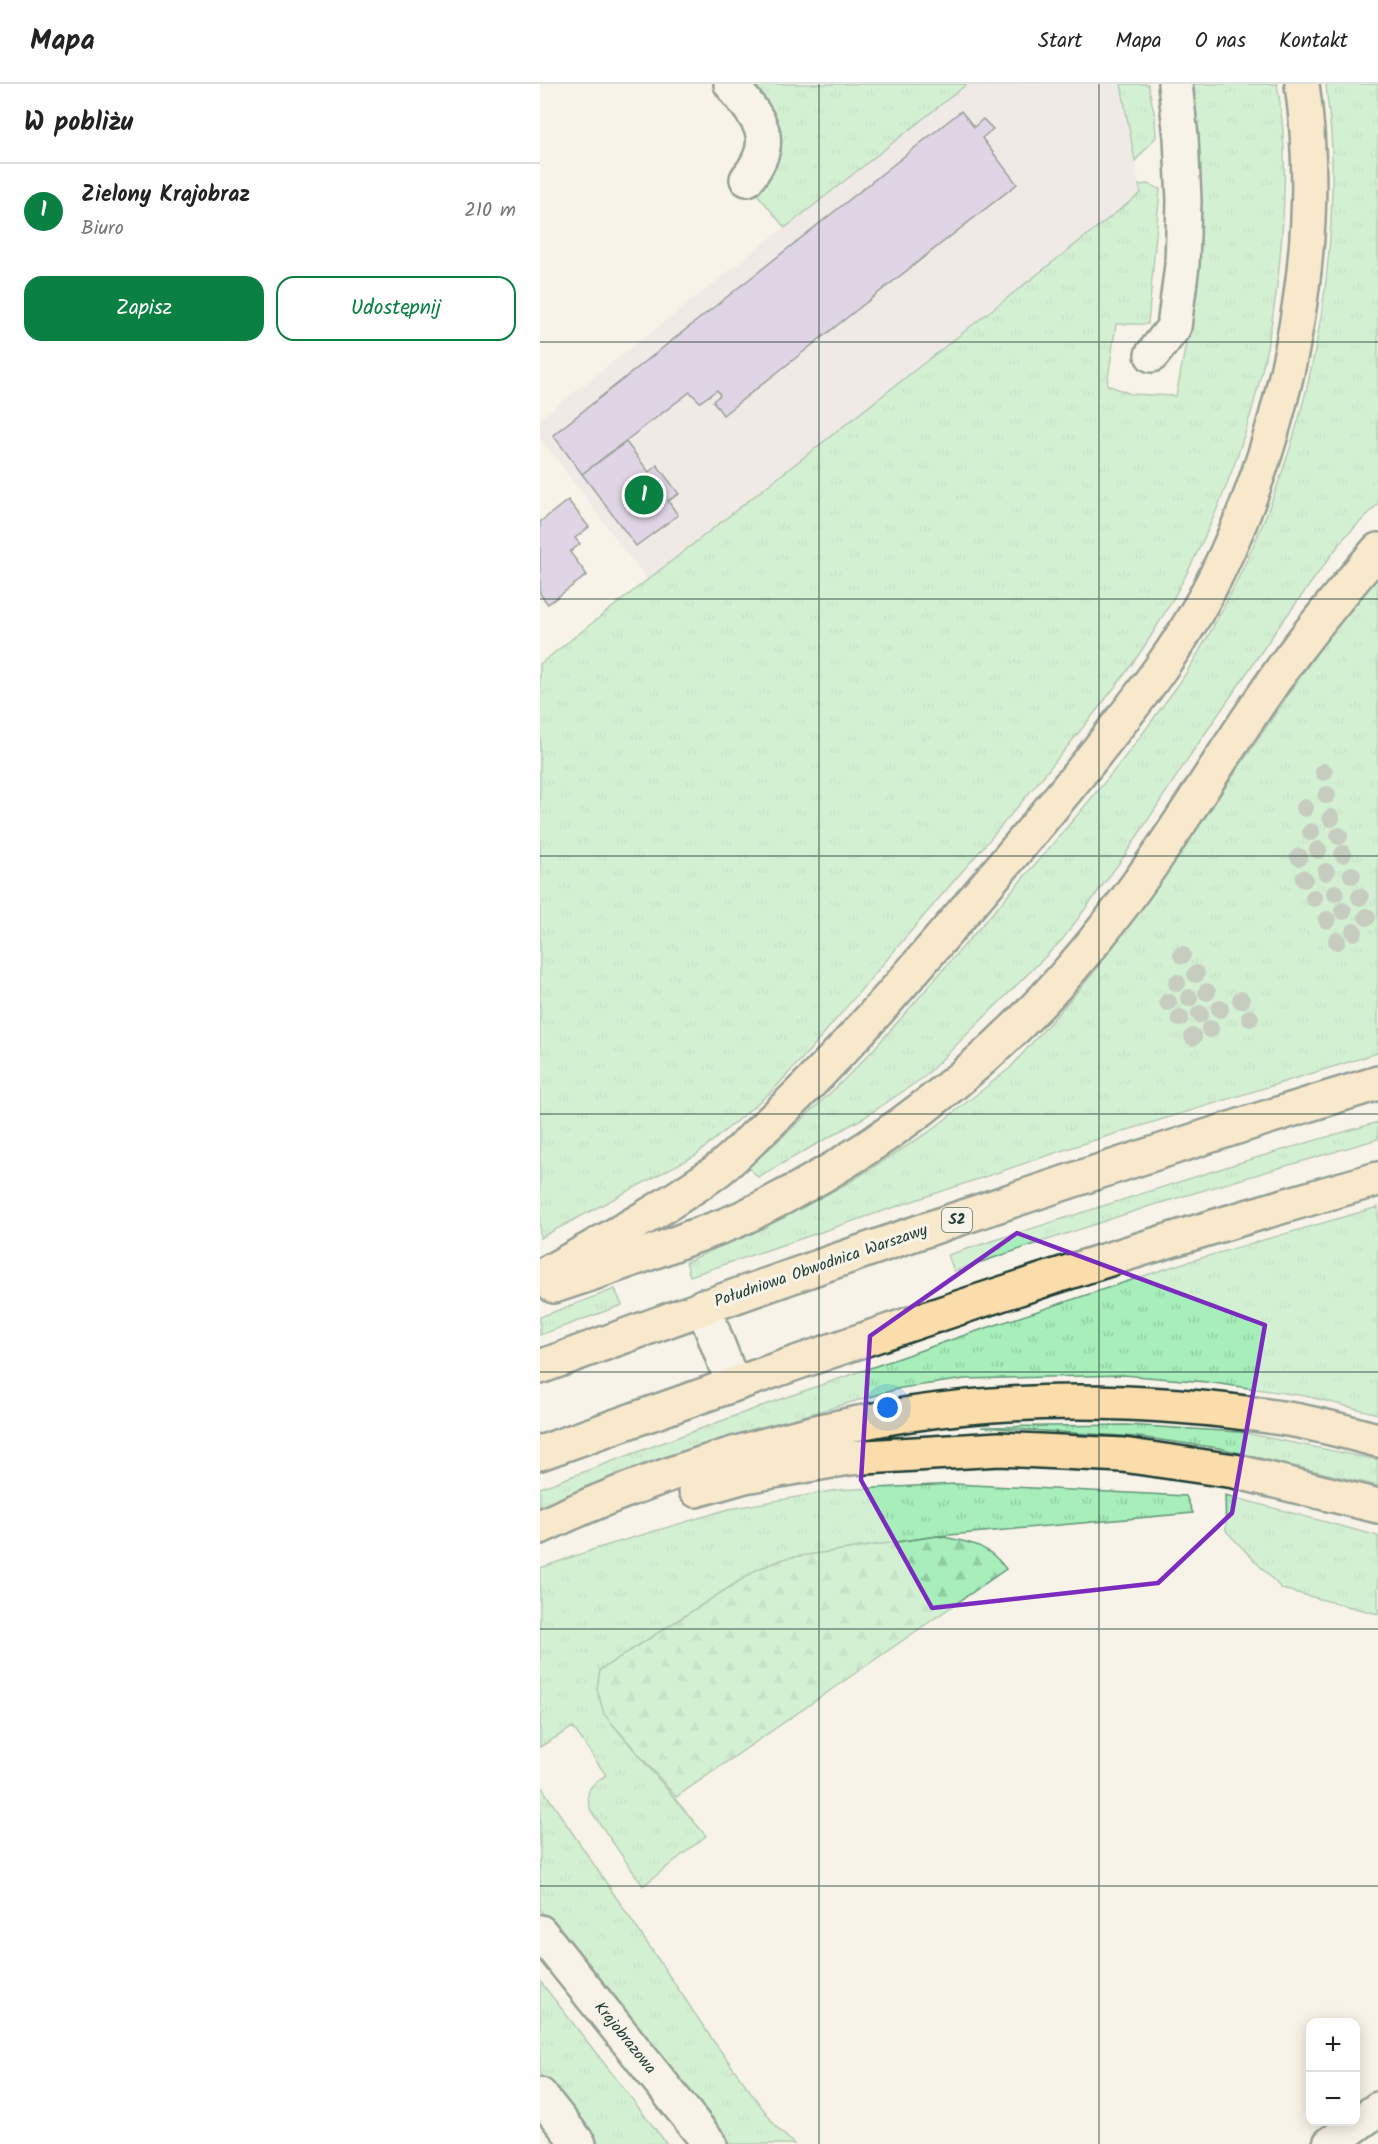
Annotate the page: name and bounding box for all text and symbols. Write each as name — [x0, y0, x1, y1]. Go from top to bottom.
text: Mapa — [30, 19, 95, 64]
text: Start — [1038, 25, 1082, 58]
text: Mapa — [1115, 25, 1162, 58]
text: O nas — [1195, 25, 1246, 58]
text: Kontakt — [1279, 25, 1348, 58]
text: W pobliżu — [24, 102, 133, 144]
text: Zielony Krajobraz — [81, 178, 250, 213]
text: 1 — [40, 195, 47, 227]
text: 210 m — [464, 195, 516, 227]
text: Biuro — [81, 213, 124, 245]
button: Zapisz — [24, 276, 264, 341]
button: Udostępnij — [276, 276, 516, 341]
pin: 1 — [624, 472, 664, 518]
road number: S2 — [942, 1208, 972, 1232]
street label: Południowa Obwodnica Warszawy — [711, 1218, 932, 1314]
your location — [873, 1393, 902, 1422]
street label: Krajobrazowa — [588, 1996, 662, 2080]
map controls — [1306, 2018, 1360, 2126]
button: + — [1306, 2018, 1360, 2072]
button: − — [1306, 2072, 1360, 2126]

